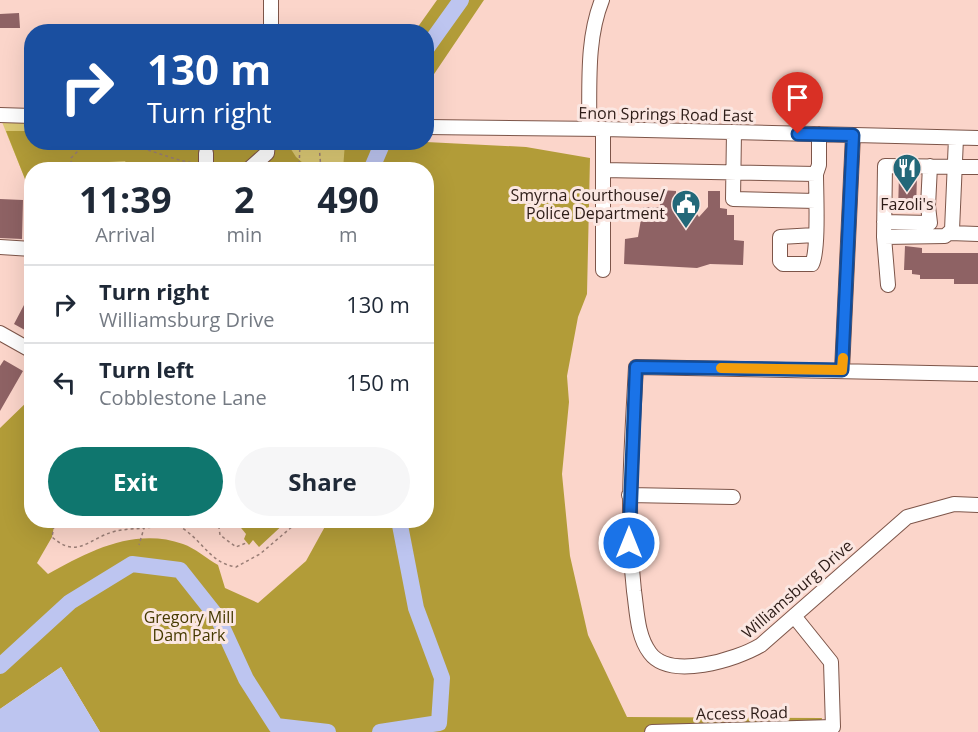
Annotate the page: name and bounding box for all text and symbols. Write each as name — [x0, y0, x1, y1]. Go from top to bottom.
text: 130 m — [147, 40, 271, 97]
icon: right — [48, 48, 126, 126]
pin — [772, 72, 823, 134]
icon: arrive — [781, 81, 814, 114]
text: Turn right — [147, 94, 272, 131]
street label: Enon Springs Road East — [578, 101, 754, 127]
restaurant icon: Fazoli's — [891, 152, 923, 194]
text: 11:39 — [79, 175, 172, 224]
text: 2 — [234, 175, 255, 224]
text: 490 — [317, 175, 379, 224]
place label: Smyrna Courthouse/ Police Department — [511, 184, 665, 224]
public building icon: Smyrna Courthouse/ Police Department — [670, 188, 702, 230]
place label: Fazoli's — [880, 193, 934, 215]
text: Arrival — [95, 221, 155, 248]
text: min — [226, 221, 262, 248]
text: m — [339, 221, 357, 248]
text: Turn right — [99, 276, 210, 306]
icon: right — [48, 288, 81, 321]
text: 130 m — [346, 289, 410, 319]
text: Williamsburg Drive — [99, 306, 275, 333]
text: Turn left — [99, 354, 194, 384]
icon: left — [48, 366, 81, 399]
text: 150 m — [346, 367, 410, 397]
text: Cobblestone Lane — [99, 384, 267, 411]
button: Exit — [48, 447, 223, 516]
button: Share — [235, 447, 410, 516]
position arrow — [597, 511, 661, 575]
street label: Williamsburg Drive — [737, 535, 857, 643]
park label: Gregory Mill Dam Park — [144, 606, 234, 646]
street label: Access Road — [696, 701, 788, 725]

